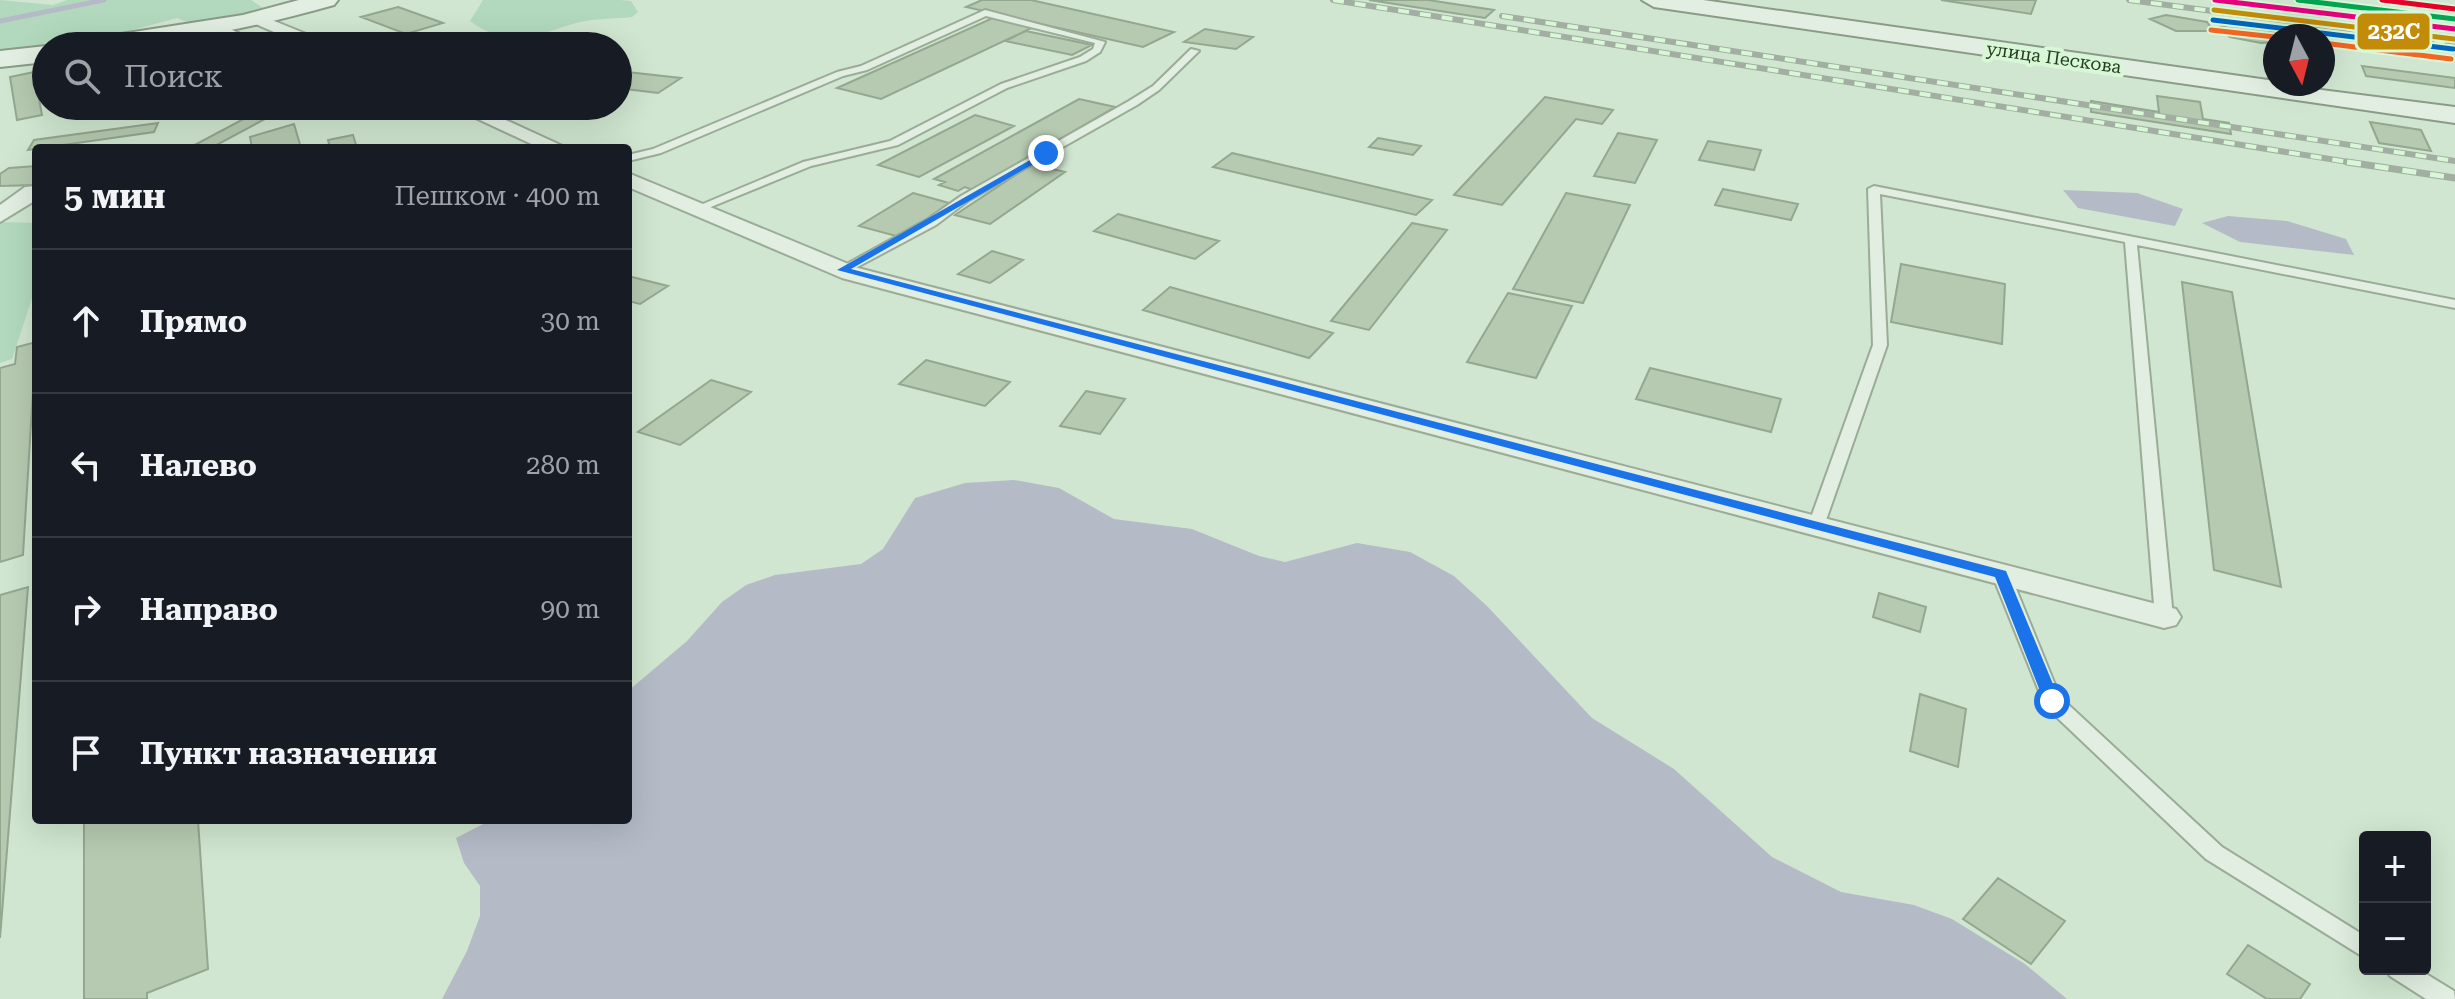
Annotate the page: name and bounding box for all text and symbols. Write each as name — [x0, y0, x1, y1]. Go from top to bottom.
line badge: 232C — [2356, 12, 2431, 51]
text: 232C — [2368, 19, 2420, 44]
north arrow — [2263, 24, 2335, 96]
search box — [32, 32, 632, 120]
street label: улица Пескова — [1985, 38, 2123, 77]
icon: search — [60, 54, 104, 98]
text: Поиск — [124, 59, 223, 94]
route end — [1028, 135, 1064, 171]
text: 5 мин — [64, 176, 166, 216]
text: Пешком · 400 m — [394, 181, 600, 211]
icon: ahead — [64, 299, 108, 343]
text: Прямо — [140, 304, 247, 339]
text: 30 m — [541, 306, 600, 336]
icon: left — [64, 443, 108, 487]
text: Налево — [140, 448, 257, 483]
text: 280 m — [526, 450, 600, 480]
icon: right — [64, 587, 108, 631]
text: Направо — [140, 592, 278, 627]
text: 90 m — [541, 594, 600, 624]
route start — [2034, 683, 2070, 719]
icon: arrive — [64, 731, 108, 775]
text: Пункт назначения — [140, 736, 437, 771]
map controls — [2359, 831, 2431, 975]
button: + — [2359, 831, 2431, 903]
button: − — [2359, 903, 2431, 975]

